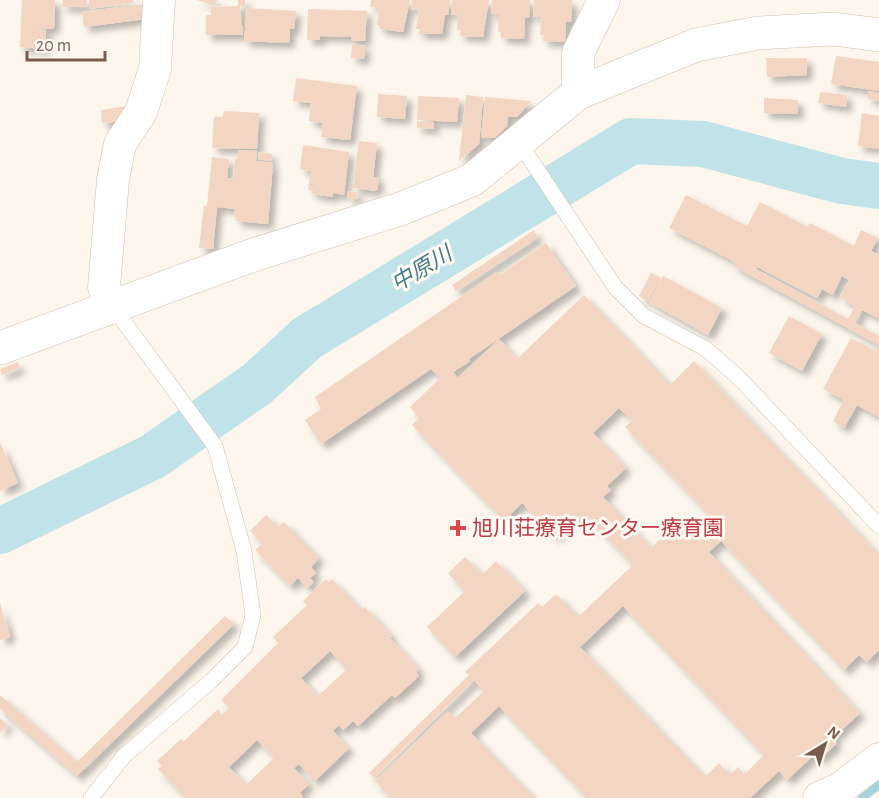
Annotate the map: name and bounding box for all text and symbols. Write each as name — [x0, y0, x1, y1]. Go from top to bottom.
scale bar — [27, 24, 105, 62]
text: 20 m — [36, 37, 71, 55]
water label: 中原川 — [387, 241, 457, 295]
place label: 旭川荘療育センター療育園 — [472, 517, 724, 539]
marker: 旭川荘療育センター療育園 — [449, 519, 467, 537]
north arrow — [795, 714, 855, 774]
text: N — [824, 723, 843, 743]

